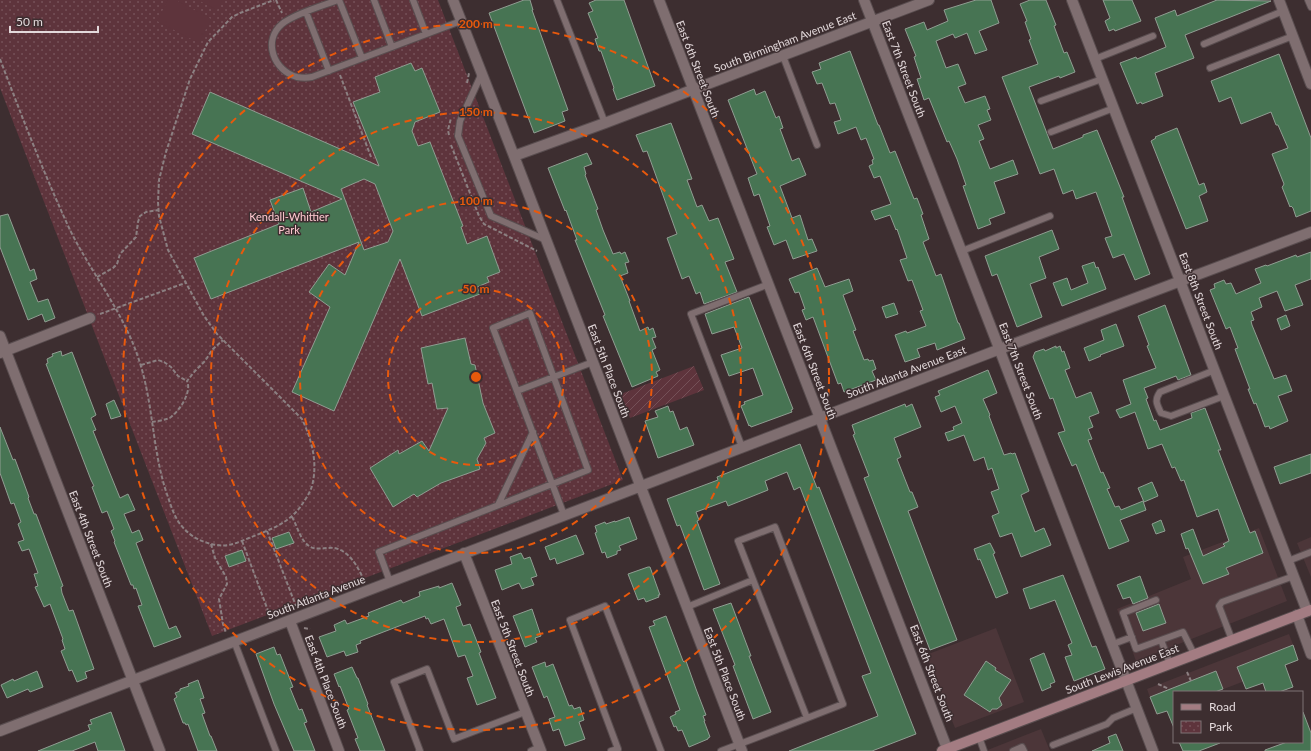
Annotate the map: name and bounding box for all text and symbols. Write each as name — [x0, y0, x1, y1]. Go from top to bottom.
scale bar — [10, 8, 98, 34]
street label: South Birmingham Avenue East — [712, 8, 858, 75]
text: 50 m — [16, 14, 43, 29]
text: 200 m — [459, 16, 493, 31]
street label: East 6th Street South — [674, 19, 723, 119]
street label: East 7th Street South — [880, 19, 929, 119]
text: 150 m — [459, 104, 493, 119]
text: 100 m — [459, 193, 493, 208]
park label: Kendall-Whittier Park — [249, 210, 329, 236]
street label: East 8th Street South — [1177, 251, 1226, 351]
text: 50 m — [463, 281, 489, 296]
street label: East 6th Street South — [791, 321, 840, 421]
street label: East 7th Street South — [997, 321, 1046, 421]
street label: East 5th Place South — [586, 322, 633, 420]
street label: South Atlanta Avenue East — [844, 343, 968, 400]
centre of rings — [469, 370, 483, 384]
street label: East 4th Street South — [67, 489, 116, 589]
street label: South Atlanta Avenue — [265, 572, 367, 621]
street label: East 5th Street South — [489, 598, 538, 698]
street label: East 6th Street South — [908, 623, 957, 723]
street label: East 5th Place South — [702, 625, 749, 723]
street label: East 4th Place South — [303, 633, 350, 731]
street label: South Lewis Avenue East — [1063, 641, 1180, 696]
legend — [1173, 691, 1303, 743]
text: Road — [1209, 699, 1236, 714]
text: Park — [1209, 719, 1233, 734]

